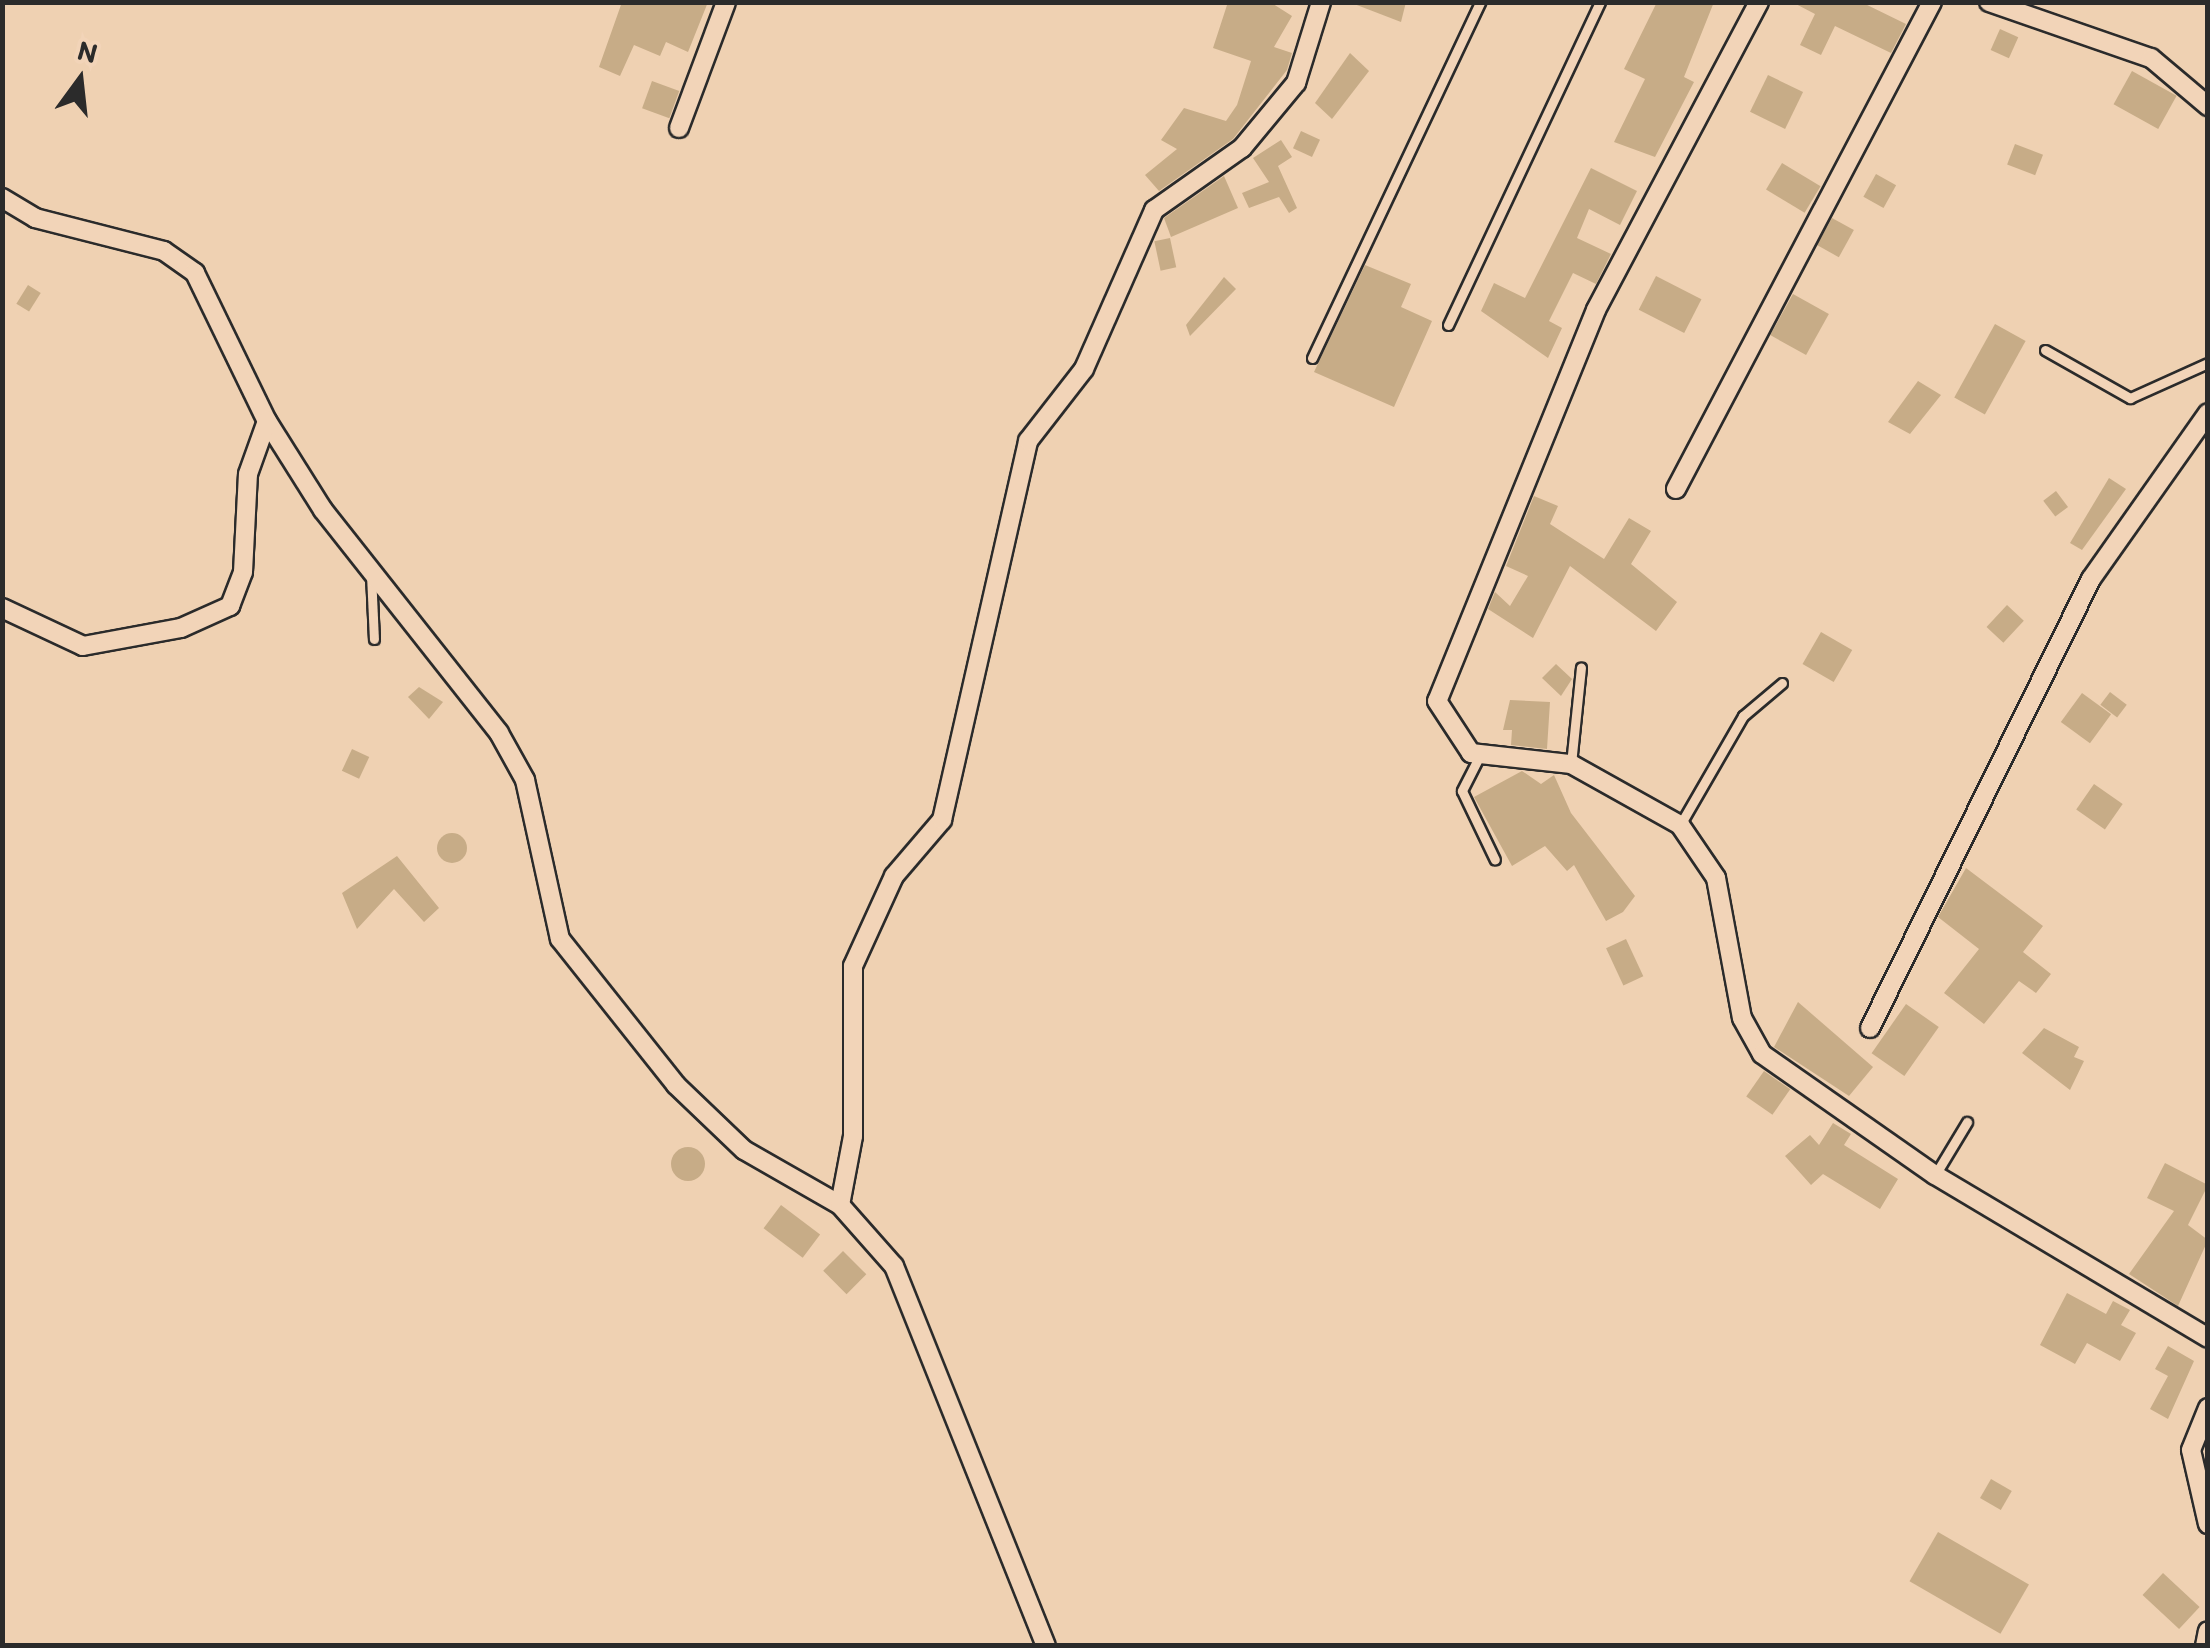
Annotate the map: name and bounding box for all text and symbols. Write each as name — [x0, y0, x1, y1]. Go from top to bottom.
north arrow — [30, 30, 130, 130]
text: N — [74, 32, 101, 70]

